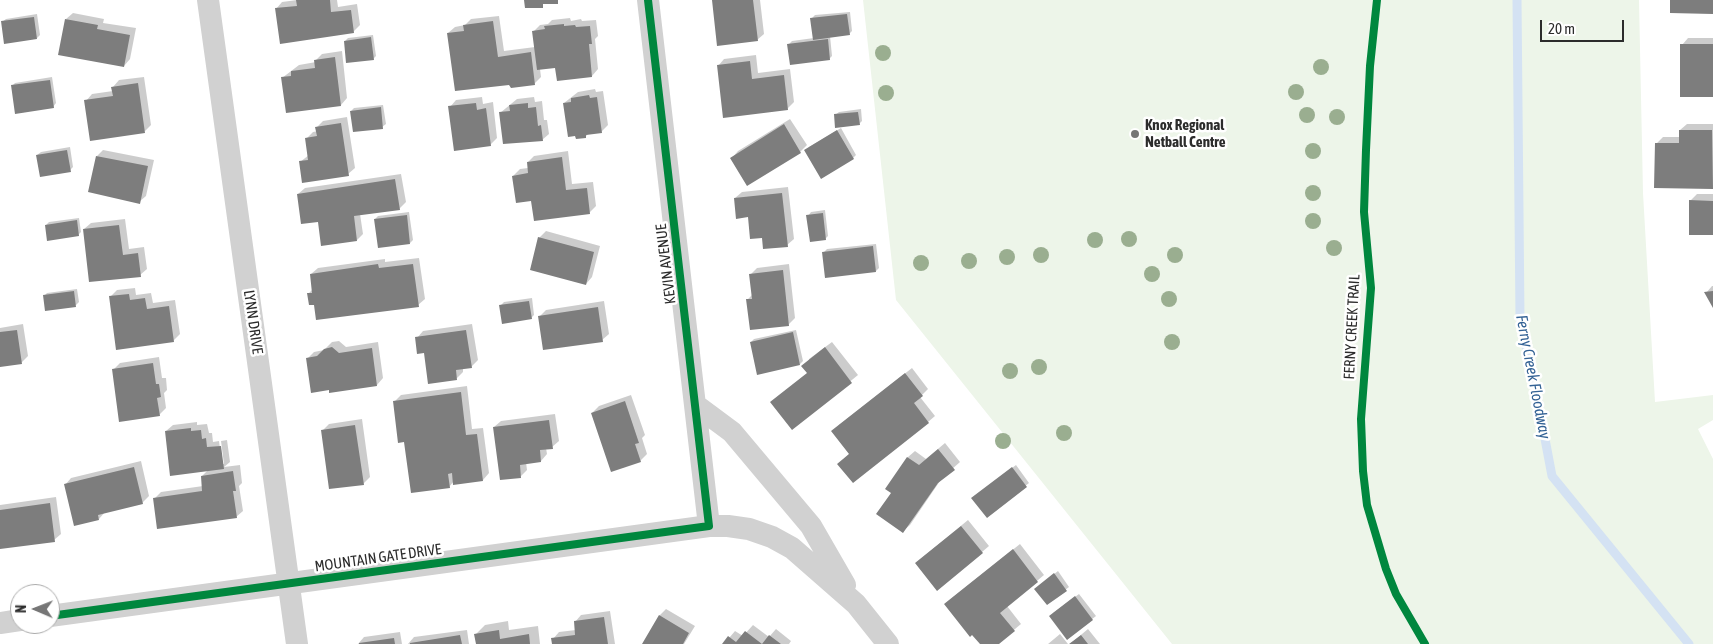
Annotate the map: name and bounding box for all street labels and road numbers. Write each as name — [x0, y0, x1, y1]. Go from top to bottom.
street label: KEVIN AVENUE — [652, 223, 680, 305]
street label: FERNY CREEK TRAIL — [1340, 274, 1364, 380]
street label: LYNN DRIVE — [240, 289, 266, 355]
street label: MOUNTAIN GATE DRIVE — [313, 540, 443, 576]

